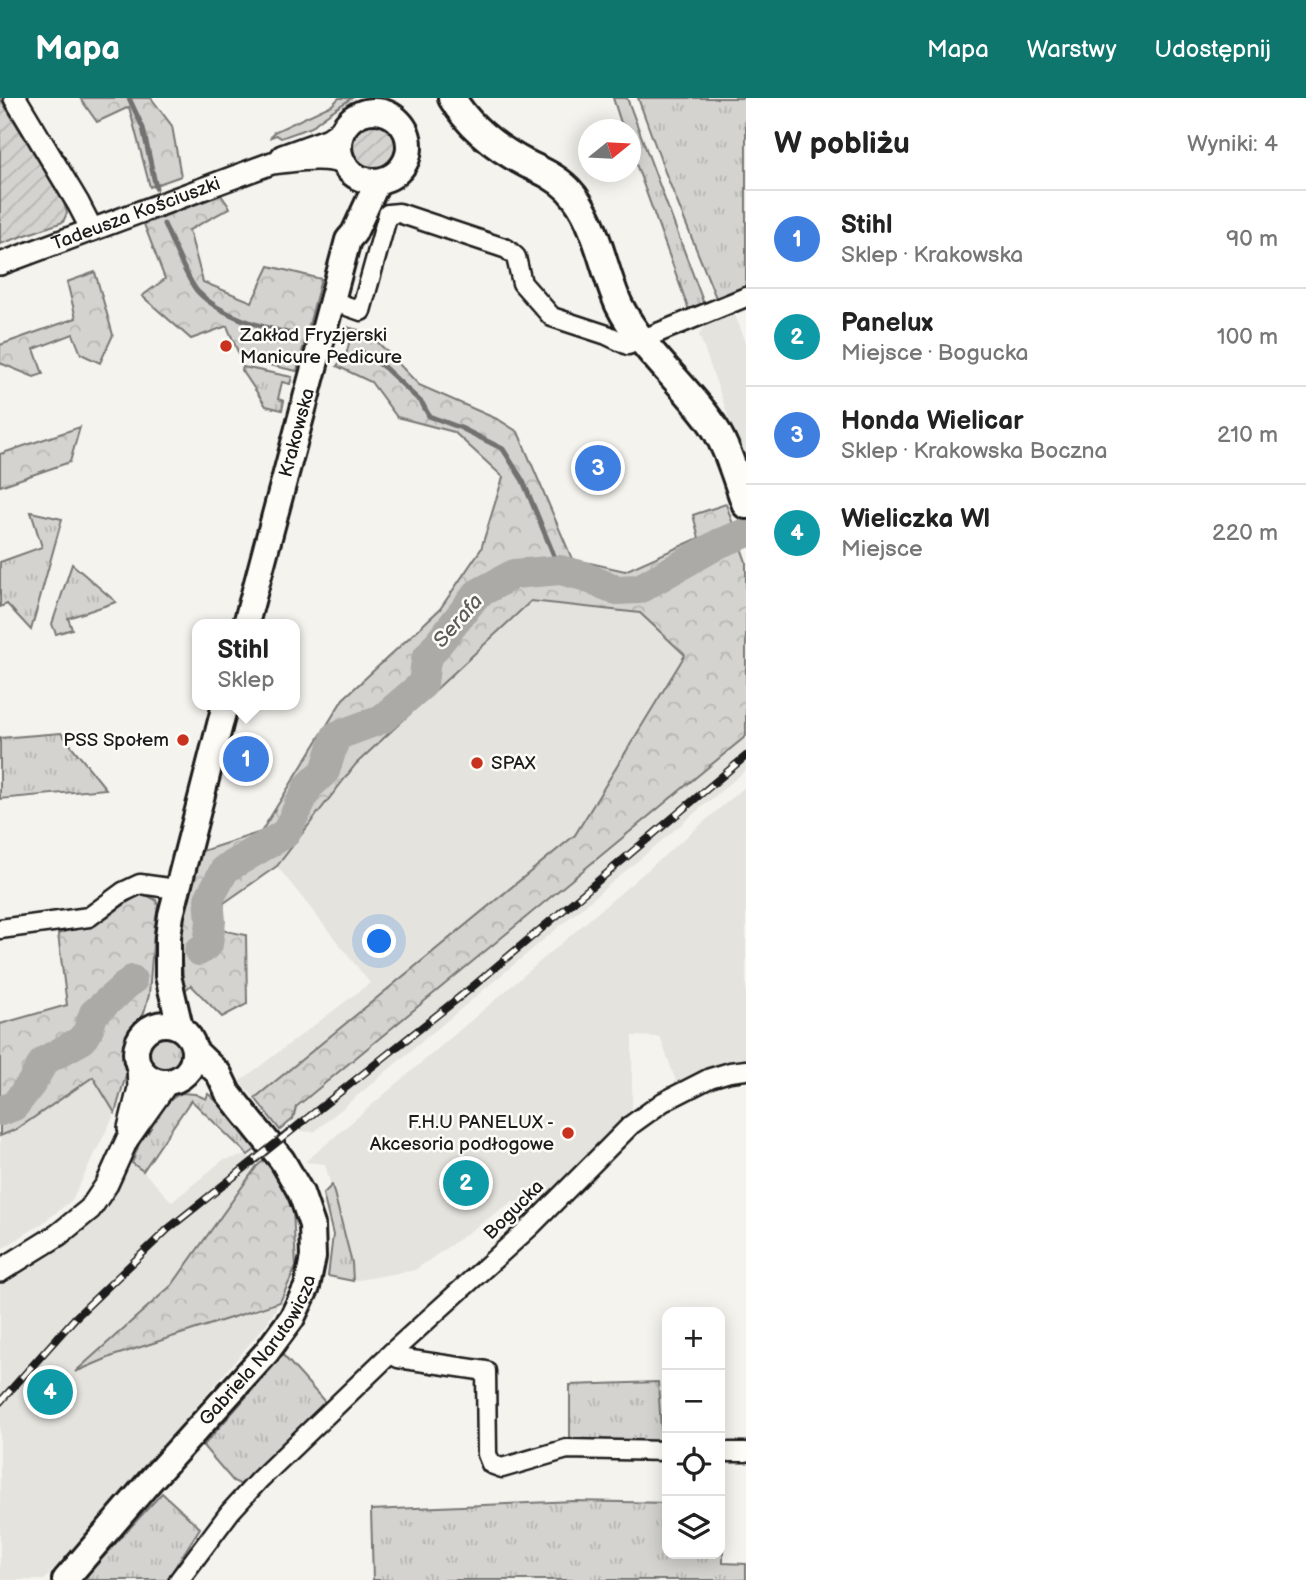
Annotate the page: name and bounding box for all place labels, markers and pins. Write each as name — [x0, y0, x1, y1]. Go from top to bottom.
place label: Zakład Fryzjerski Manicure Pedicure — [239, 324, 402, 369]
marker: Zakład Fryzjerski Manicure Pedicure — [218, 338, 234, 354]
pin: 3 — [575, 442, 621, 494]
place label: PSS Społem — [63, 729, 169, 752]
marker: PSS Społem — [175, 732, 191, 748]
pin: 1 — [223, 733, 269, 785]
place label: SPAX — [491, 752, 536, 775]
marker: SPAX — [469, 755, 485, 771]
place label: F.H.U PANELUX - Akcesoria podłogowe — [370, 1111, 554, 1156]
marker: F.H.U PANELUX - Akcesoria podłogowe — [560, 1125, 576, 1141]
pin: 2 — [443, 1157, 489, 1209]
pin: 4 — [27, 1366, 73, 1418]

